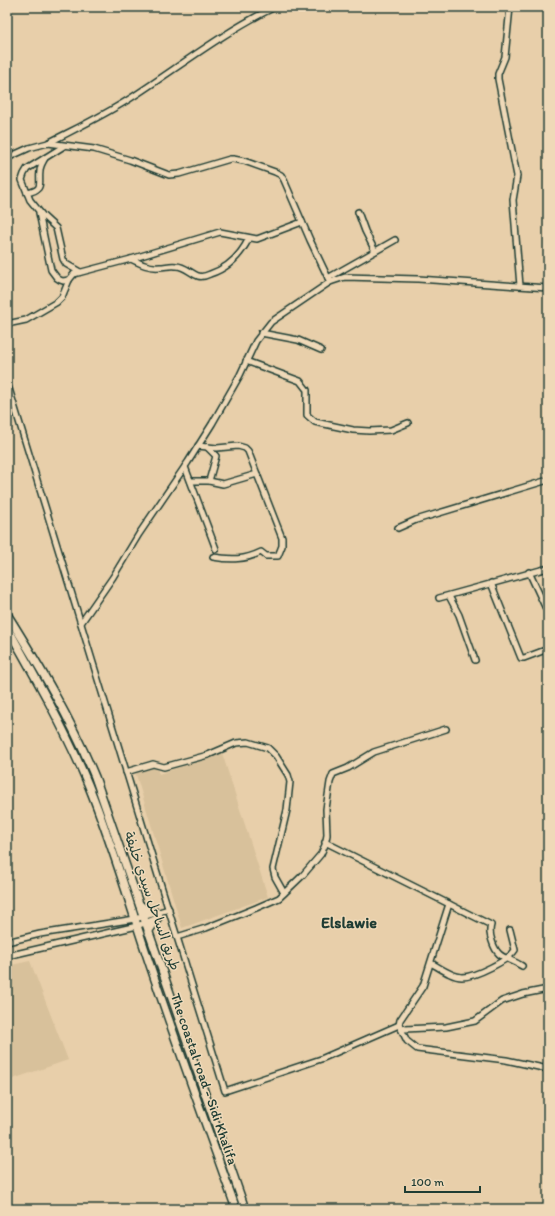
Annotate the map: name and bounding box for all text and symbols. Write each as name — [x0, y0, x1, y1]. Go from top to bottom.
street label: طريق الساحل سيدي خليفة — [118, 829, 184, 973]
district label: Elslawie — [321, 913, 377, 932]
street label: The coastal road - Sidi Khalifa — [167, 991, 241, 1167]
scale bar — [405, 1168, 480, 1194]
text: 100 m — [411, 1175, 444, 1189]

